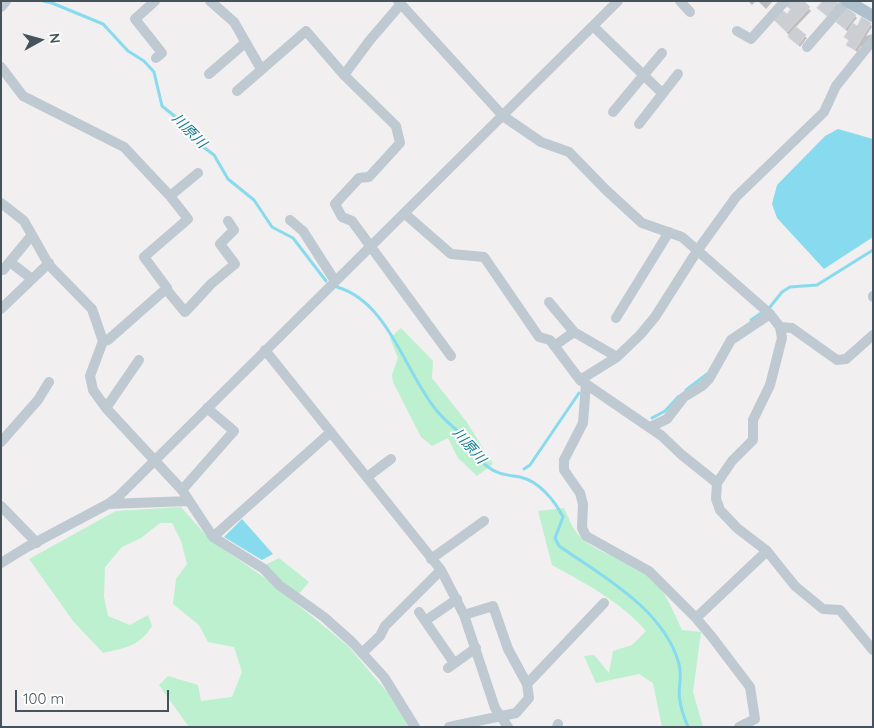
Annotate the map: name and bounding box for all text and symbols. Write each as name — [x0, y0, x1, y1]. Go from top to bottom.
north arrow — [15, 15, 65, 65]
text: N — [45, 32, 64, 44]
water label: 川原川 — [168, 110, 210, 152]
water label: 川原川 — [449, 425, 489, 467]
scale bar — [18, 680, 171, 712]
text: 100 m — [23, 689, 64, 708]

